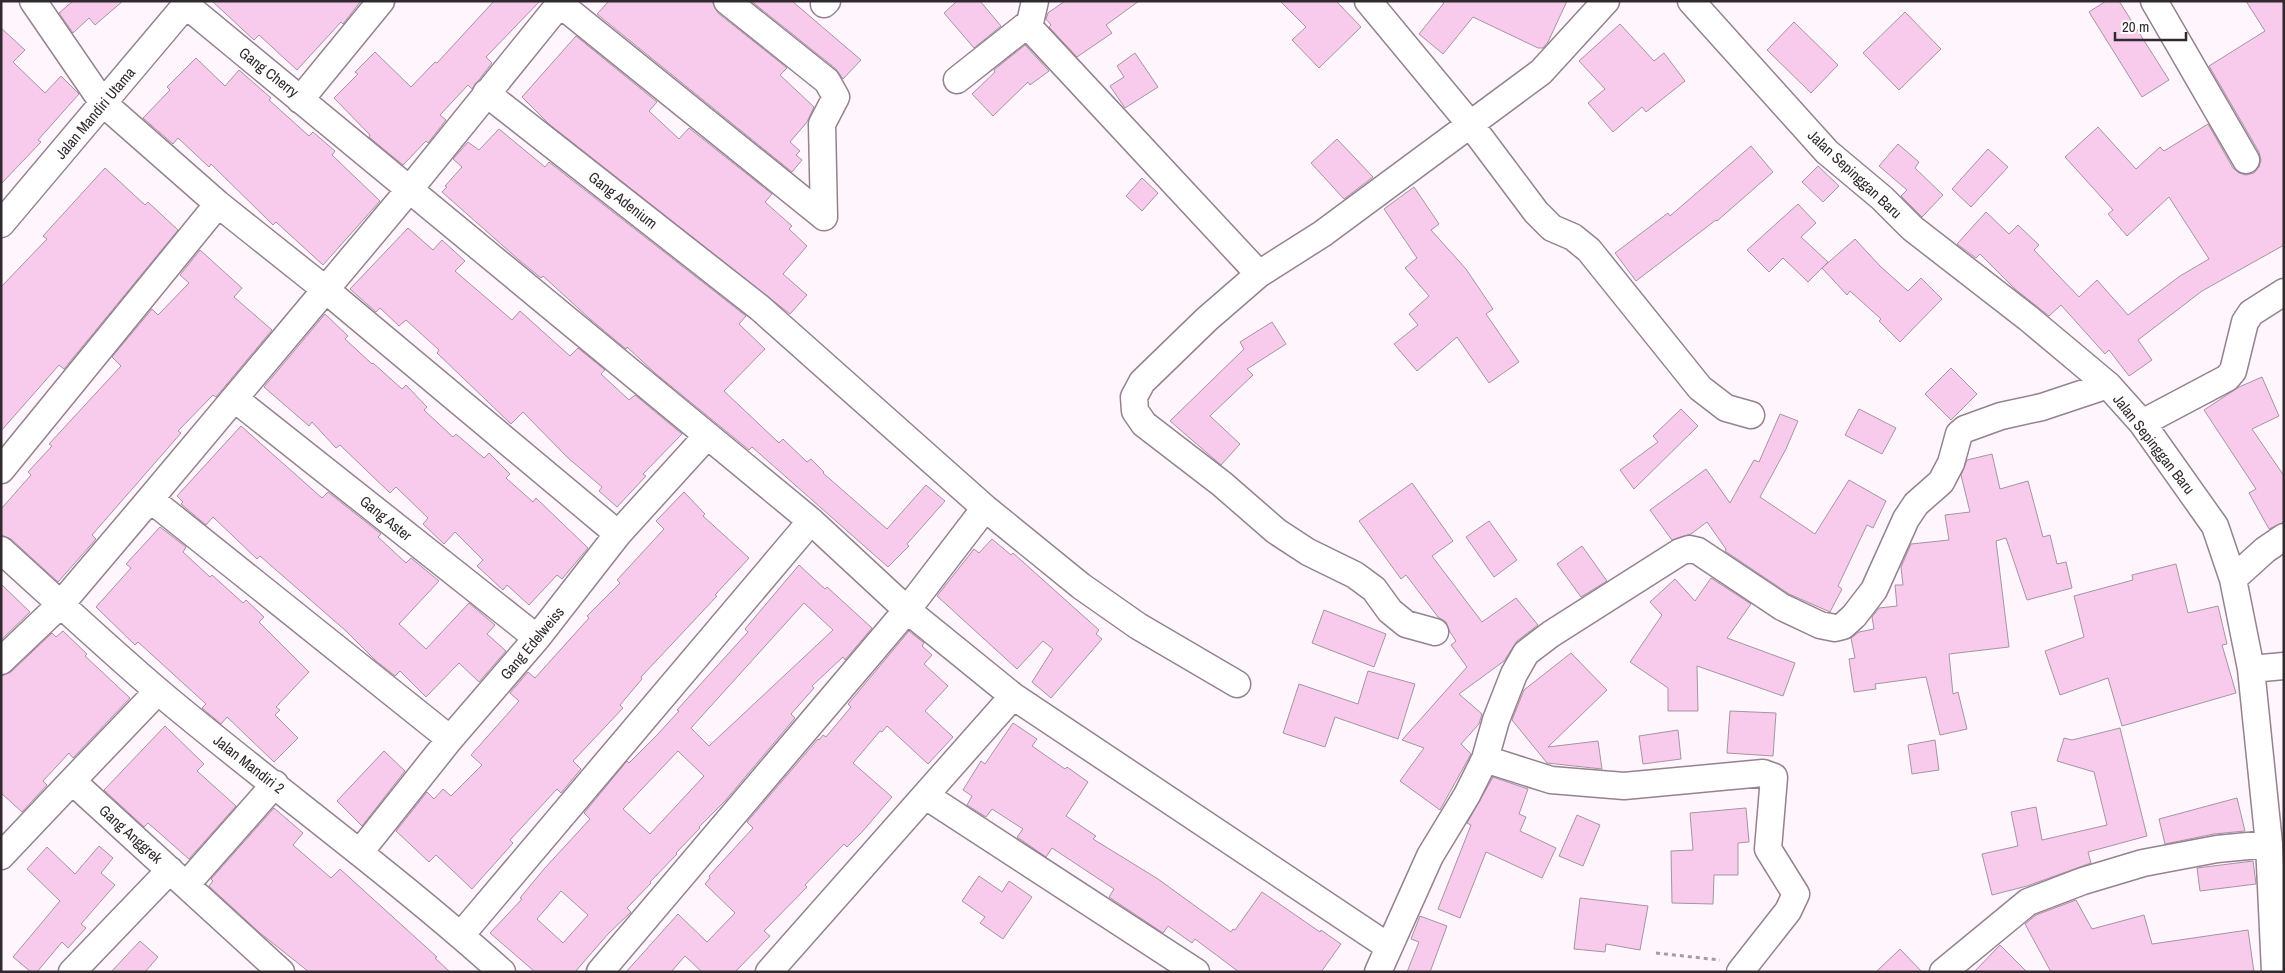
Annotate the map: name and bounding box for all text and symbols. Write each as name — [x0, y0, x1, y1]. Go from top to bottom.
scale bar — [2115, 10, 2186, 42]
text: 20 m — [2122, 16, 2149, 37]
street label: Gang Cherry — [235, 42, 304, 102]
street label: Jalan Mandiri Utama — [50, 62, 140, 163]
street label: Jalan Sepinggan Baru — [1803, 125, 1907, 223]
street label: Gang Adenium — [584, 166, 662, 234]
street label: Jalan Sepinggan Baru — [2108, 390, 2200, 498]
street label: Gang Aster — [355, 490, 417, 546]
street label: Gang Edelweiss — [495, 602, 569, 684]
street label: Jalan Mandiri 2 — [209, 730, 289, 798]
street label: Gang Anggrek — [95, 800, 168, 869]

